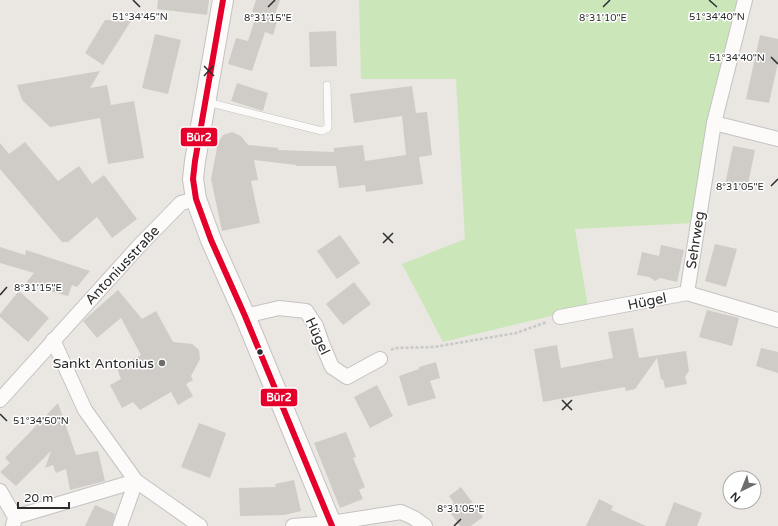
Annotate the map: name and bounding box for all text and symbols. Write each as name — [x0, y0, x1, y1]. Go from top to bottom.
text: 51°34'45"N — [112, 11, 168, 23]
text: 51°34'40"N — [689, 11, 745, 23]
text: 8°31'15"E — [244, 12, 292, 24]
text: 8°31'10"E — [579, 12, 627, 24]
text: 51°34'40"N — [709, 52, 765, 64]
line badge: Bür2 — [180, 127, 218, 147]
text: Bür2 — [186, 131, 212, 144]
text: 8°31'05"E — [716, 181, 764, 193]
street label: Sehrweg — [683, 210, 708, 270]
street label: Antoniusstraße — [82, 222, 163, 308]
text: 8°31'15"E — [14, 282, 62, 294]
street label: Hügel — [626, 289, 668, 314]
street label: Hügel — [302, 315, 334, 358]
unlabelled marker — [255, 347, 265, 357]
place label: Sankt Antonius — [53, 355, 154, 372]
marker: Sankt Antonius — [157, 358, 167, 368]
line badge: Bür2 — [260, 388, 298, 407]
text: Bür2 — [266, 391, 292, 404]
text: 51°34'50"N — [13, 415, 69, 427]
north arrow — [722, 470, 762, 510]
scale bar — [18, 484, 69, 510]
text: N — [728, 489, 743, 505]
text: 20 m — [24, 491, 53, 505]
text: 8°31'05"E — [437, 503, 485, 515]

